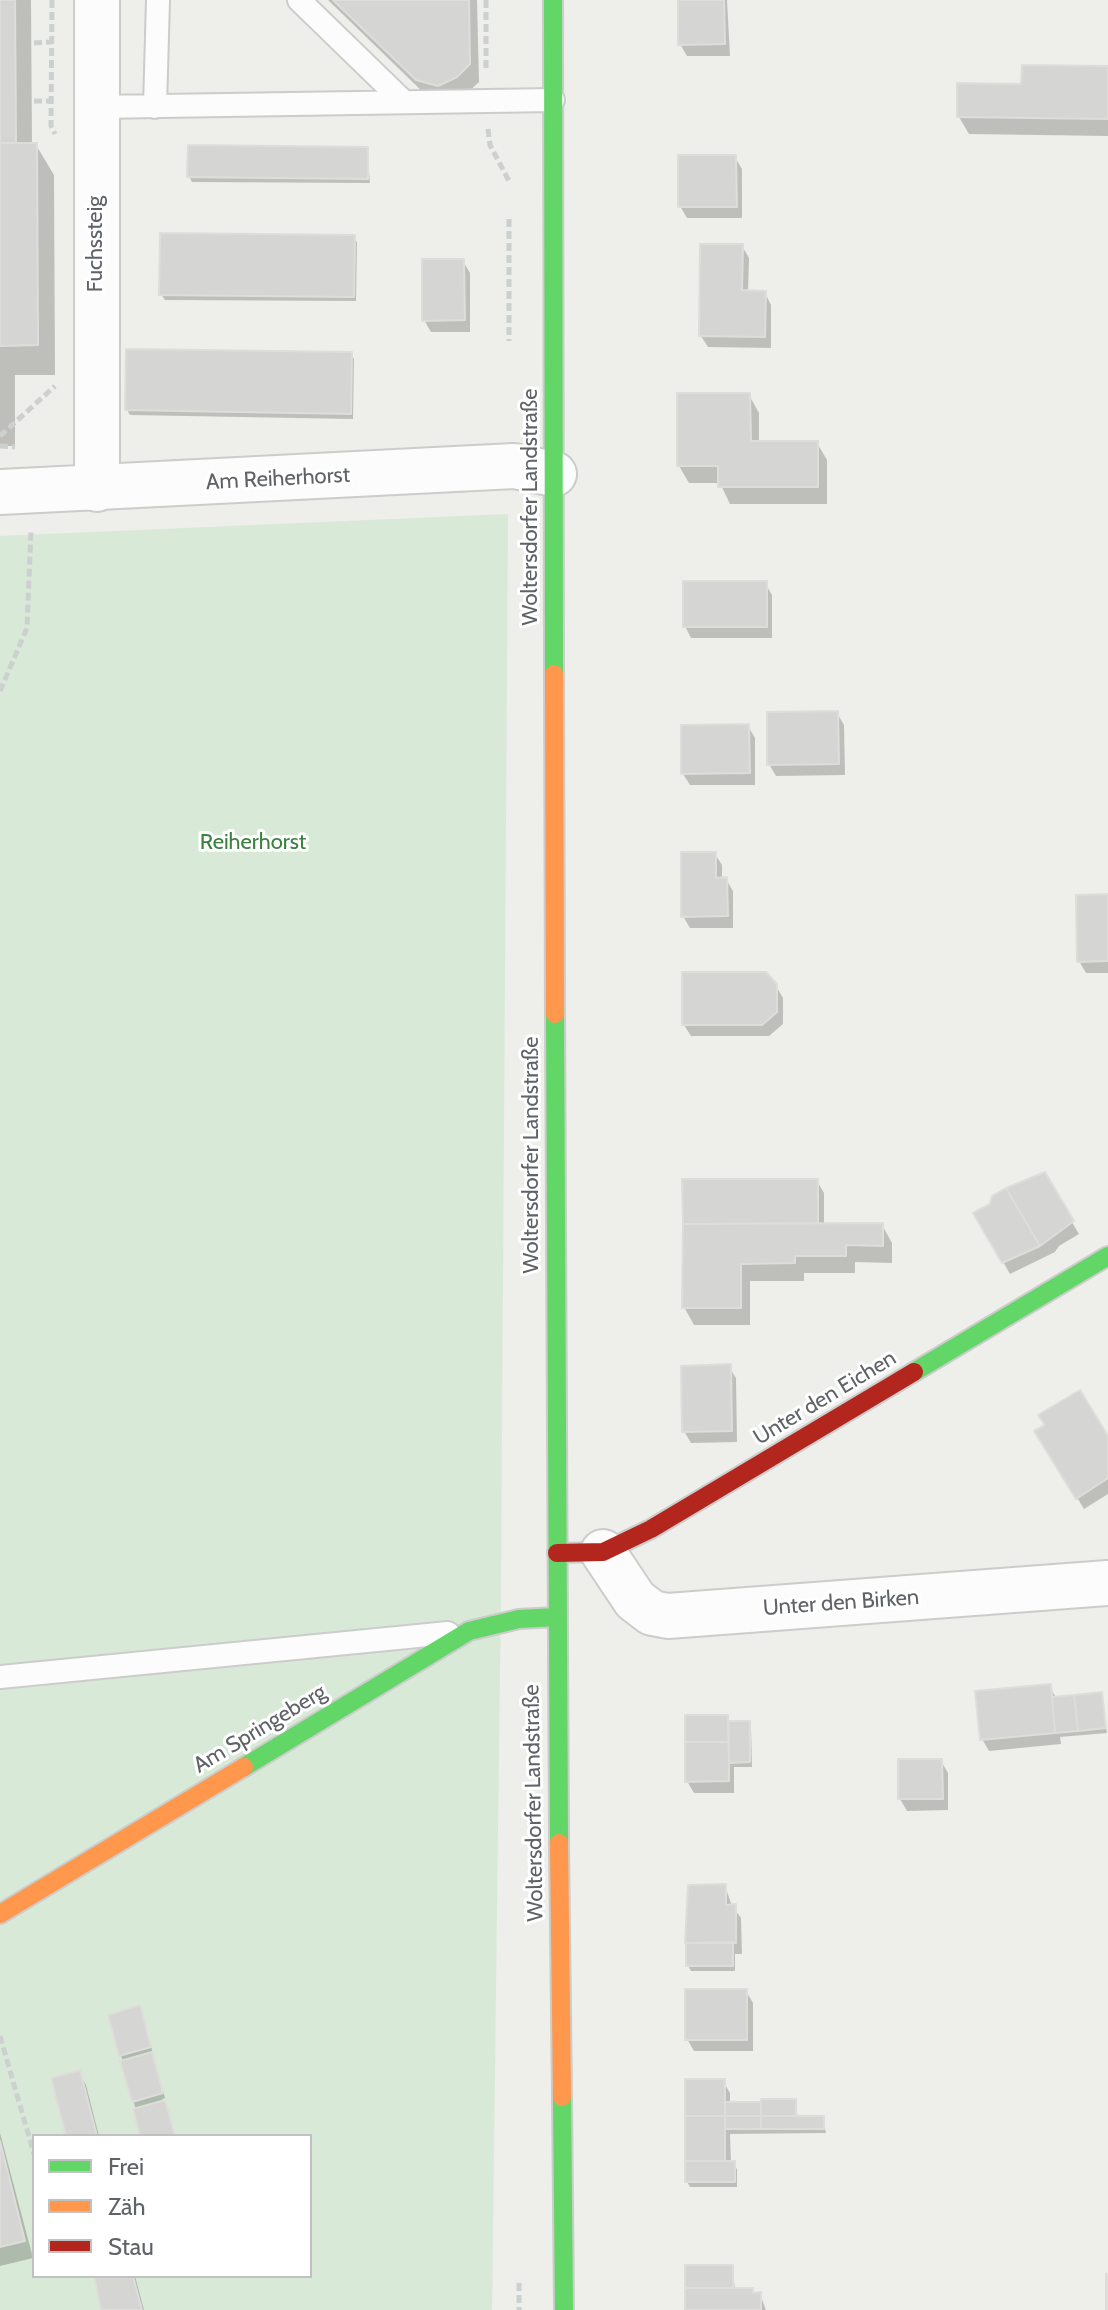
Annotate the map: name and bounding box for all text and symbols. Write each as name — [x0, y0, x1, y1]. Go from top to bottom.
street label: Fuchssteig — [83, 196, 109, 292]
street label: Woltersdorfer Landstraße — [518, 388, 544, 626]
street label: Am Reiherhorst — [205, 462, 351, 496]
park label: Reiherhorst — [200, 830, 306, 856]
street label: Woltersdorfer Landstraße — [519, 1036, 545, 1274]
street label: Unter den Eichen — [749, 1345, 901, 1451]
street label: Unter den Birken — [762, 1584, 920, 1622]
street label: Am Springeberg — [189, 1679, 331, 1779]
street label: Woltersdorfer Landstraße — [519, 1684, 549, 1922]
legend — [32, 2134, 312, 2278]
text: Frei — [108, 2152, 144, 2181]
text: Zäh — [108, 2192, 145, 2221]
text: Stau — [108, 2232, 154, 2261]

